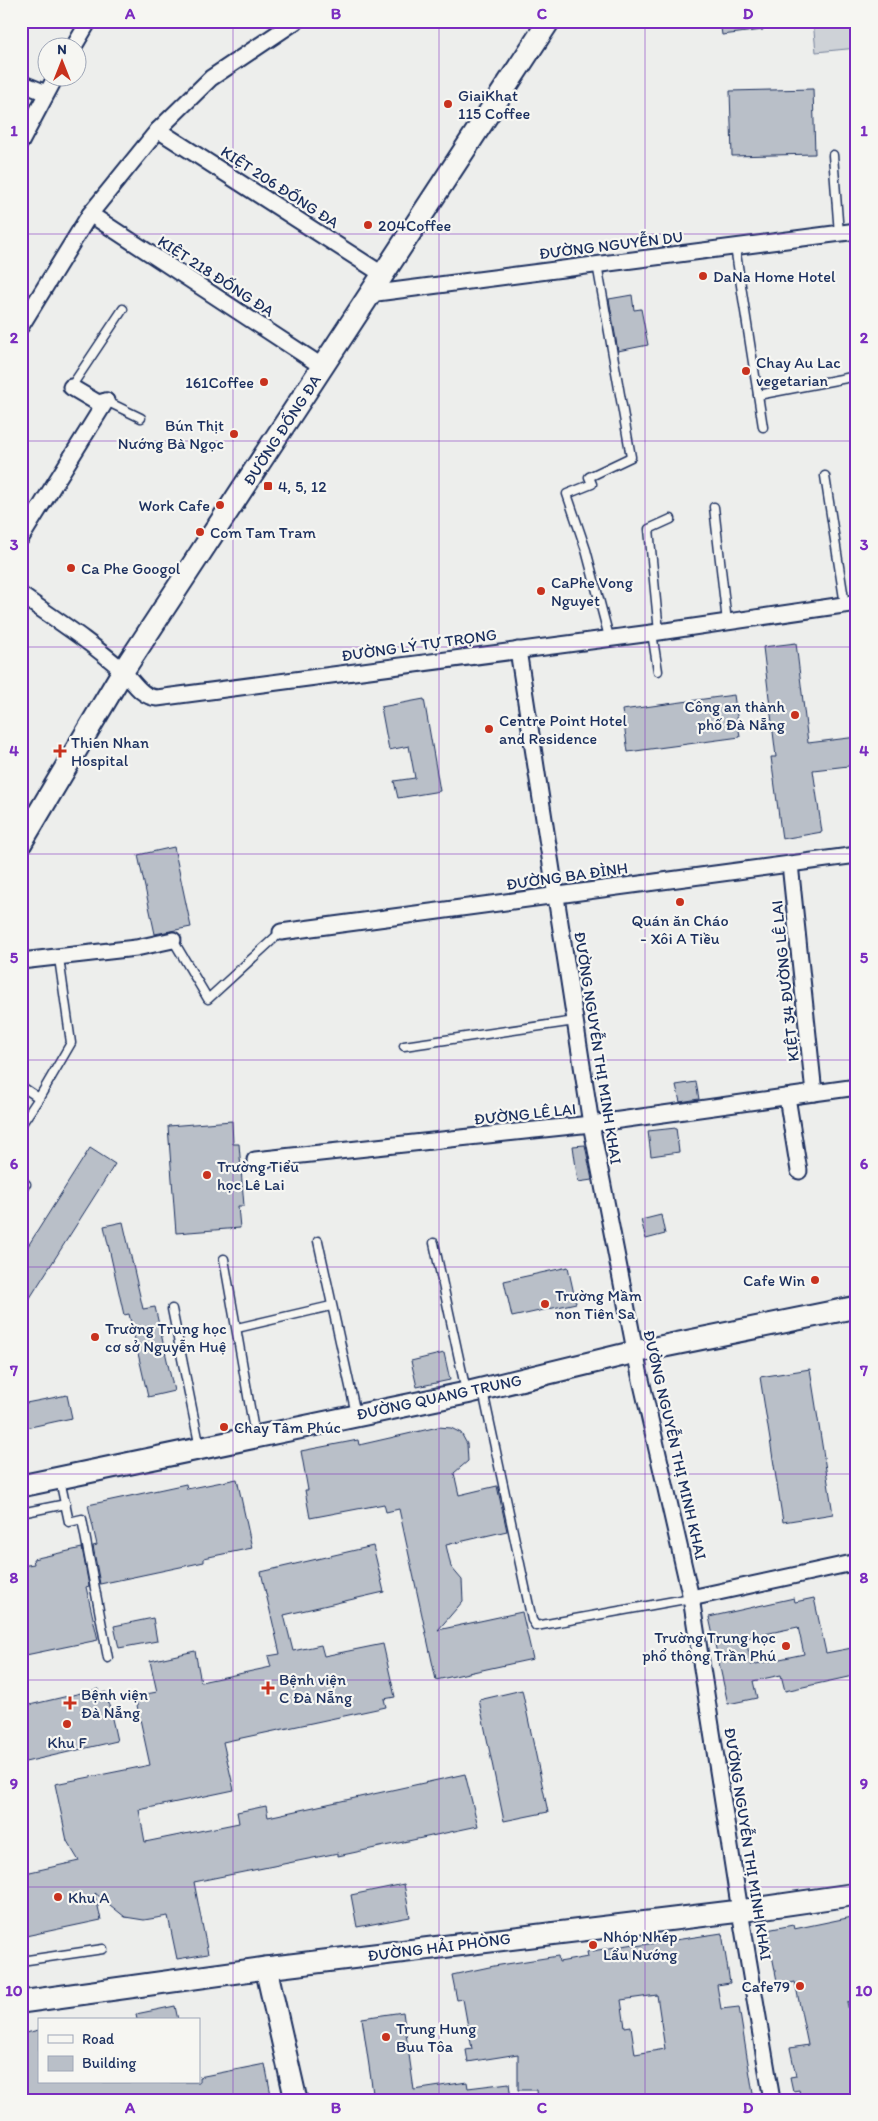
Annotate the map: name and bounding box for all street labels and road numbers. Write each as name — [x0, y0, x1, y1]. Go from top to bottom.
street label: KIỆT 206 ĐỐNG ĐA — [217, 142, 343, 232]
street label: ĐƯỜNG NGUYỄN DU — [538, 226, 684, 263]
street label: KIỆT 218 ĐỐNG ĐA — [154, 231, 278, 321]
street label: ĐƯỜNG ĐỐNG ĐA — [239, 371, 325, 489]
street label: ĐƯỜNG LÝ TỰ TRỌNG — [340, 625, 498, 665]
street label: ĐƯỜNG BA ĐÌNH — [505, 858, 629, 894]
street label: KIỆT 34 ĐƯỜNG LÊ LAI — [767, 899, 803, 1063]
street label: ĐƯỜNG NGUYỄN THỊ MINH KHAI — [570, 930, 627, 1166]
street label: ĐƯỜNG LÊ LAI — [473, 1099, 577, 1129]
street label: ĐƯỜNG NGUYỄN THỊ MINH KHAI — [639, 1328, 712, 1562]
street label: ĐƯỜNG QUANG TRUNG — [355, 1370, 523, 1424]
street label: ĐƯỜNG NGUYỄN THỊ MINH KHAI — [720, 1726, 777, 1962]
street label: ĐƯỜNG HẢI PHÒNG — [366, 1929, 512, 1965]

